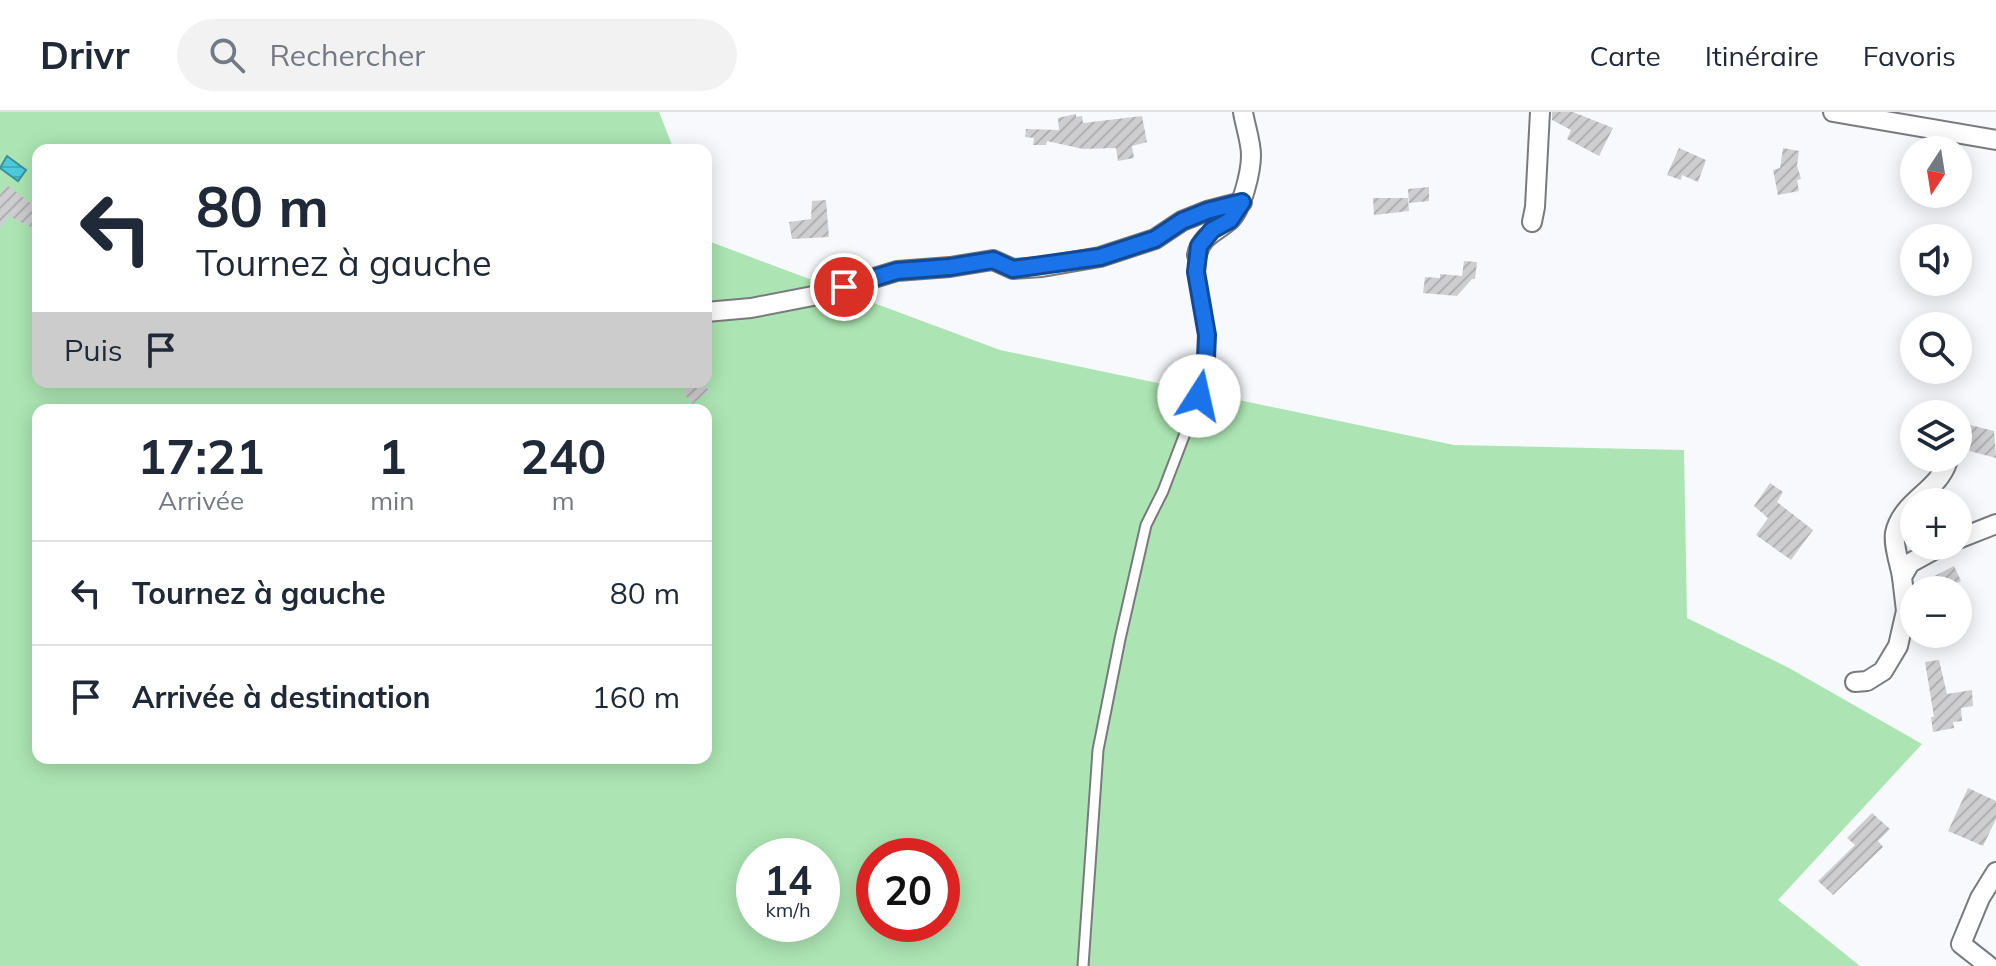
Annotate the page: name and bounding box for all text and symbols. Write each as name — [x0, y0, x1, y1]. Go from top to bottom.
search box — [177, 19, 737, 91]
text: Drivr — [40, 31, 129, 79]
icon: search — [205, 33, 249, 77]
text: Rechercher — [269, 36, 425, 74]
text: Carte — [1589, 38, 1661, 73]
text: Itinéraire — [1705, 38, 1819, 73]
text: Favoris — [1863, 38, 1956, 73]
north arrow — [1900, 136, 1972, 208]
map controls — [1900, 136, 1972, 648]
text: 80 m — [196, 171, 329, 241]
icon: left — [64, 176, 168, 280]
button: sound — [1900, 224, 1972, 296]
text: Tournez à gauche — [196, 240, 492, 285]
pin — [810, 253, 878, 321]
icon: arrive — [822, 265, 866, 309]
button: search — [1900, 312, 1972, 384]
icon: arrive — [139, 328, 183, 372]
text: Puis — [64, 331, 123, 369]
position arrow — [1157, 354, 1241, 438]
button: layers — [1900, 400, 1972, 472]
text: 17:21 — [138, 426, 265, 486]
text: 1 — [378, 426, 407, 486]
text: 240 — [520, 426, 606, 486]
text: Arrivée — [158, 484, 244, 517]
text: min — [370, 484, 414, 517]
text: m — [552, 484, 575, 517]
button: + — [1900, 488, 1972, 560]
icon: left — [64, 571, 108, 615]
text: Tournez à gauche — [132, 574, 386, 612]
text: 80 m — [610, 574, 680, 612]
button: − — [1900, 576, 1972, 648]
icon: arrive — [64, 675, 108, 719]
text: Arrivée à destination — [132, 678, 431, 716]
text: 160 m — [592, 678, 680, 716]
speed limit sign: 20 — [856, 838, 960, 942]
text: 14 — [764, 855, 812, 905]
text: km/h — [765, 897, 811, 922]

